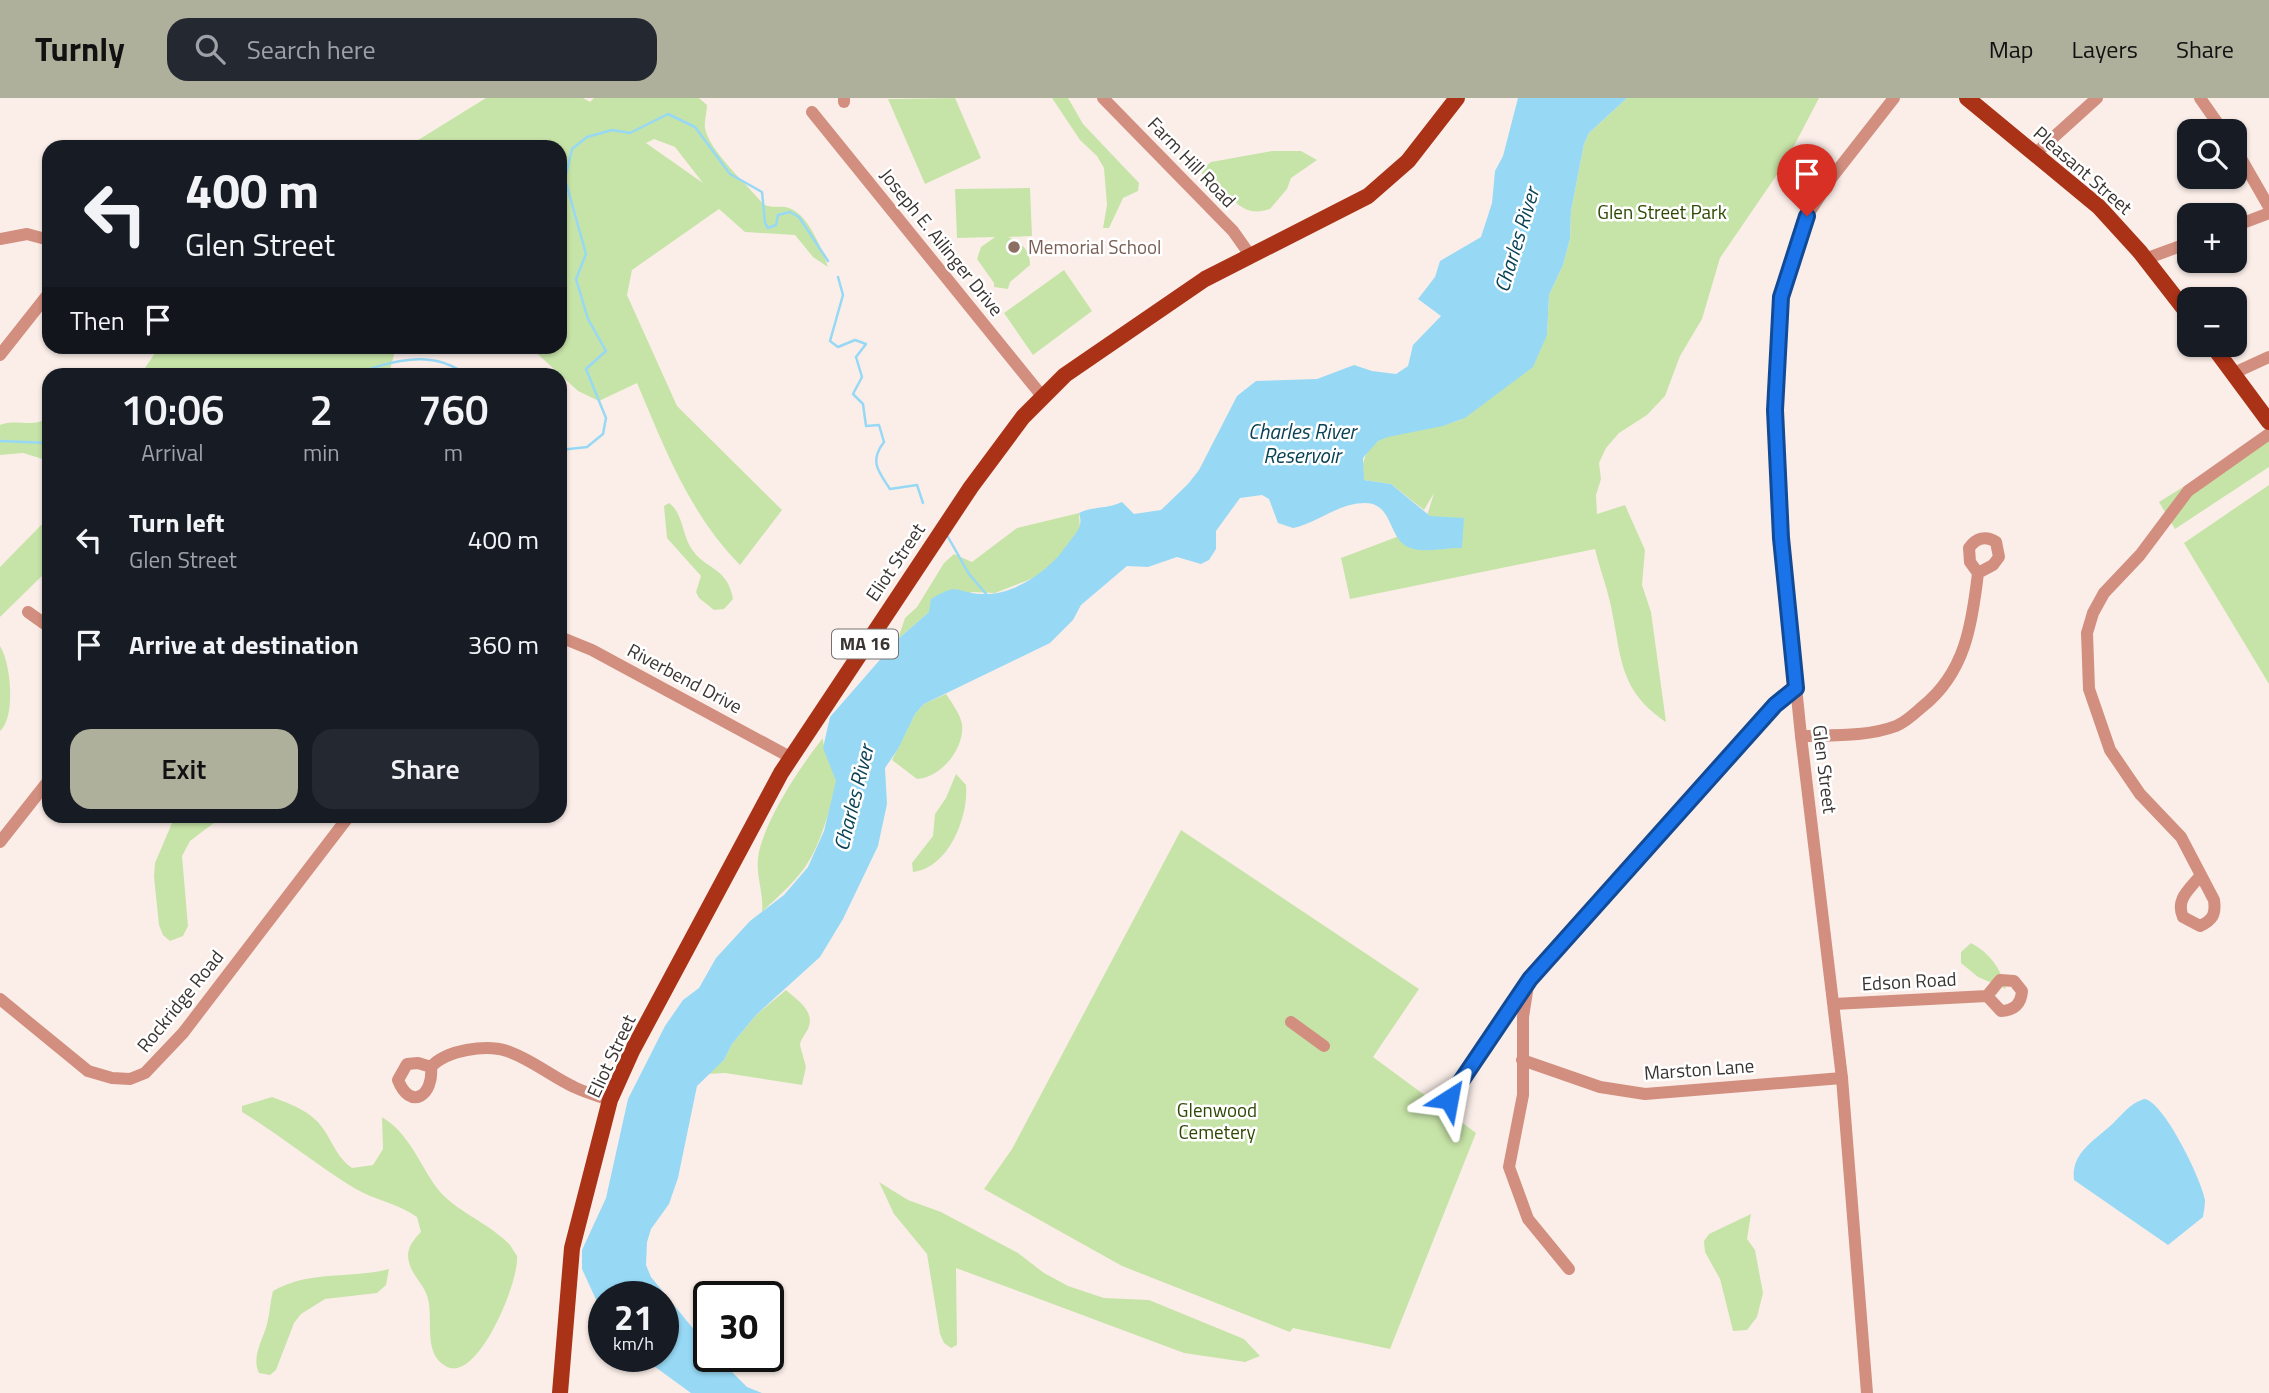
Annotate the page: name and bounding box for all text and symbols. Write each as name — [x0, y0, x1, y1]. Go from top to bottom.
search box — [167, 18, 657, 81]
text: Turnly — [35, 24, 125, 74]
icon: search — [191, 30, 229, 68]
text: Search here — [247, 30, 376, 69]
text: Map — [1989, 31, 2034, 67]
text: Layers — [2072, 31, 2138, 67]
text: Share — [2176, 31, 2234, 67]
street label: Farm Hill Road — [1141, 110, 1243, 214]
street label: Pleasant Street — [2027, 118, 2140, 221]
map controls — [2177, 119, 2247, 357]
button: search — [2177, 119, 2247, 189]
pin — [1777, 144, 1837, 216]
text: 400 m — [185, 152, 319, 227]
icon: arrive — [1788, 155, 1826, 193]
street label: Joseph E. Ailinger Drive — [874, 161, 1011, 322]
icon: left — [70, 168, 161, 259]
water label: Charles River — [1485, 181, 1548, 296]
park label: Glen Street Park — [1597, 197, 1727, 226]
button: + — [2177, 203, 2247, 273]
text: Glen Street — [185, 220, 335, 268]
place label: Memorial School — [1028, 232, 1161, 261]
marker: Memorial School — [1006, 239, 1022, 255]
button: − — [2177, 287, 2247, 357]
text: Then — [70, 301, 125, 340]
icon: arrive — [139, 301, 177, 339]
text: 10:06 — [120, 377, 225, 441]
text: 2 — [310, 377, 333, 441]
text: 760 — [418, 377, 489, 441]
water label: Charles River Reservoir — [1248, 415, 1358, 471]
text: Arrival — [141, 435, 204, 470]
text: min — [303, 435, 340, 470]
text: m — [444, 435, 463, 470]
text: Turn left — [129, 503, 224, 542]
street label: Eliot Street — [858, 517, 932, 607]
text: 400 m — [468, 520, 539, 559]
icon: left — [70, 521, 108, 559]
text: Glen Street — [129, 542, 237, 577]
text: Arrive at destination — [129, 625, 359, 664]
text: 360 m — [468, 625, 539, 664]
icon: arrive — [70, 626, 108, 664]
road number: MA 16 — [832, 630, 898, 658]
street label: Riverbend Drive — [623, 635, 748, 720]
street label: Glen Street — [1806, 723, 1845, 815]
button: Exit — [70, 729, 298, 809]
button: Share — [312, 729, 539, 809]
water label: Charles River — [824, 739, 882, 854]
street label: Rockridge Road — [129, 943, 230, 1058]
street label: Edson Road — [1861, 964, 1957, 997]
street label: Eliot Street — [579, 1009, 643, 1102]
street label: Marston Lane — [1643, 1050, 1755, 1087]
position arrow — [1412, 1062, 1486, 1136]
park label: Glenwood Cemetery — [1177, 1095, 1257, 1146]
speed limit sign: 30 — [693, 1281, 784, 1372]
text: 21 — [614, 1290, 653, 1344]
text: km/h — [613, 1330, 654, 1357]

